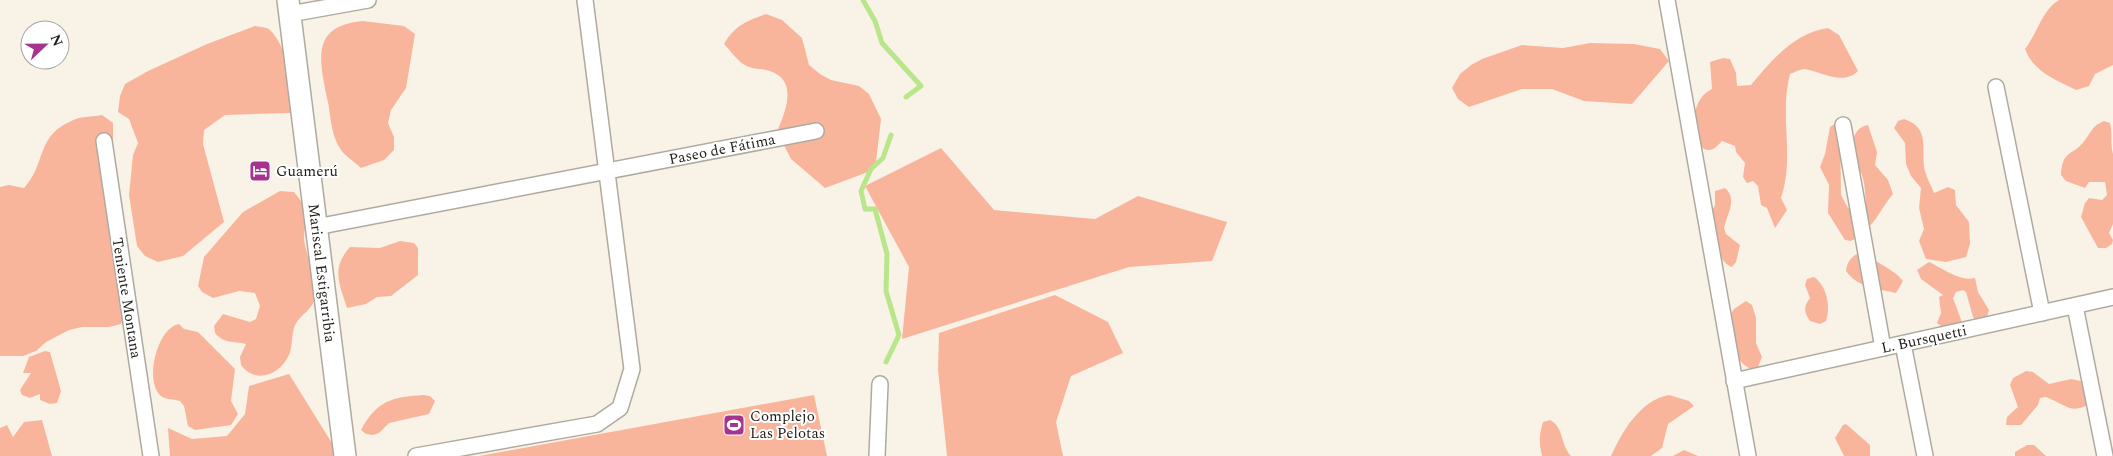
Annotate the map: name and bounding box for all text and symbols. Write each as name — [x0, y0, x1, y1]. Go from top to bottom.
north arrow — [20, 20, 70, 70]
text: N — [45, 31, 68, 50]
street label: Paseo de Fátima — [667, 128, 778, 171]
hotel icon: Guamerú — [248, 159, 272, 183]
place label: Guamerú — [276, 160, 338, 183]
street label: Mariscal Estigarribia — [302, 202, 342, 345]
street label: Teniente Montana — [106, 236, 148, 361]
street label: L. Bursquetti — [1879, 319, 1969, 360]
place label: Complejo Las Pelotas — [750, 405, 825, 445]
sports icon: Complejo Las Pelotas — [722, 413, 746, 437]

